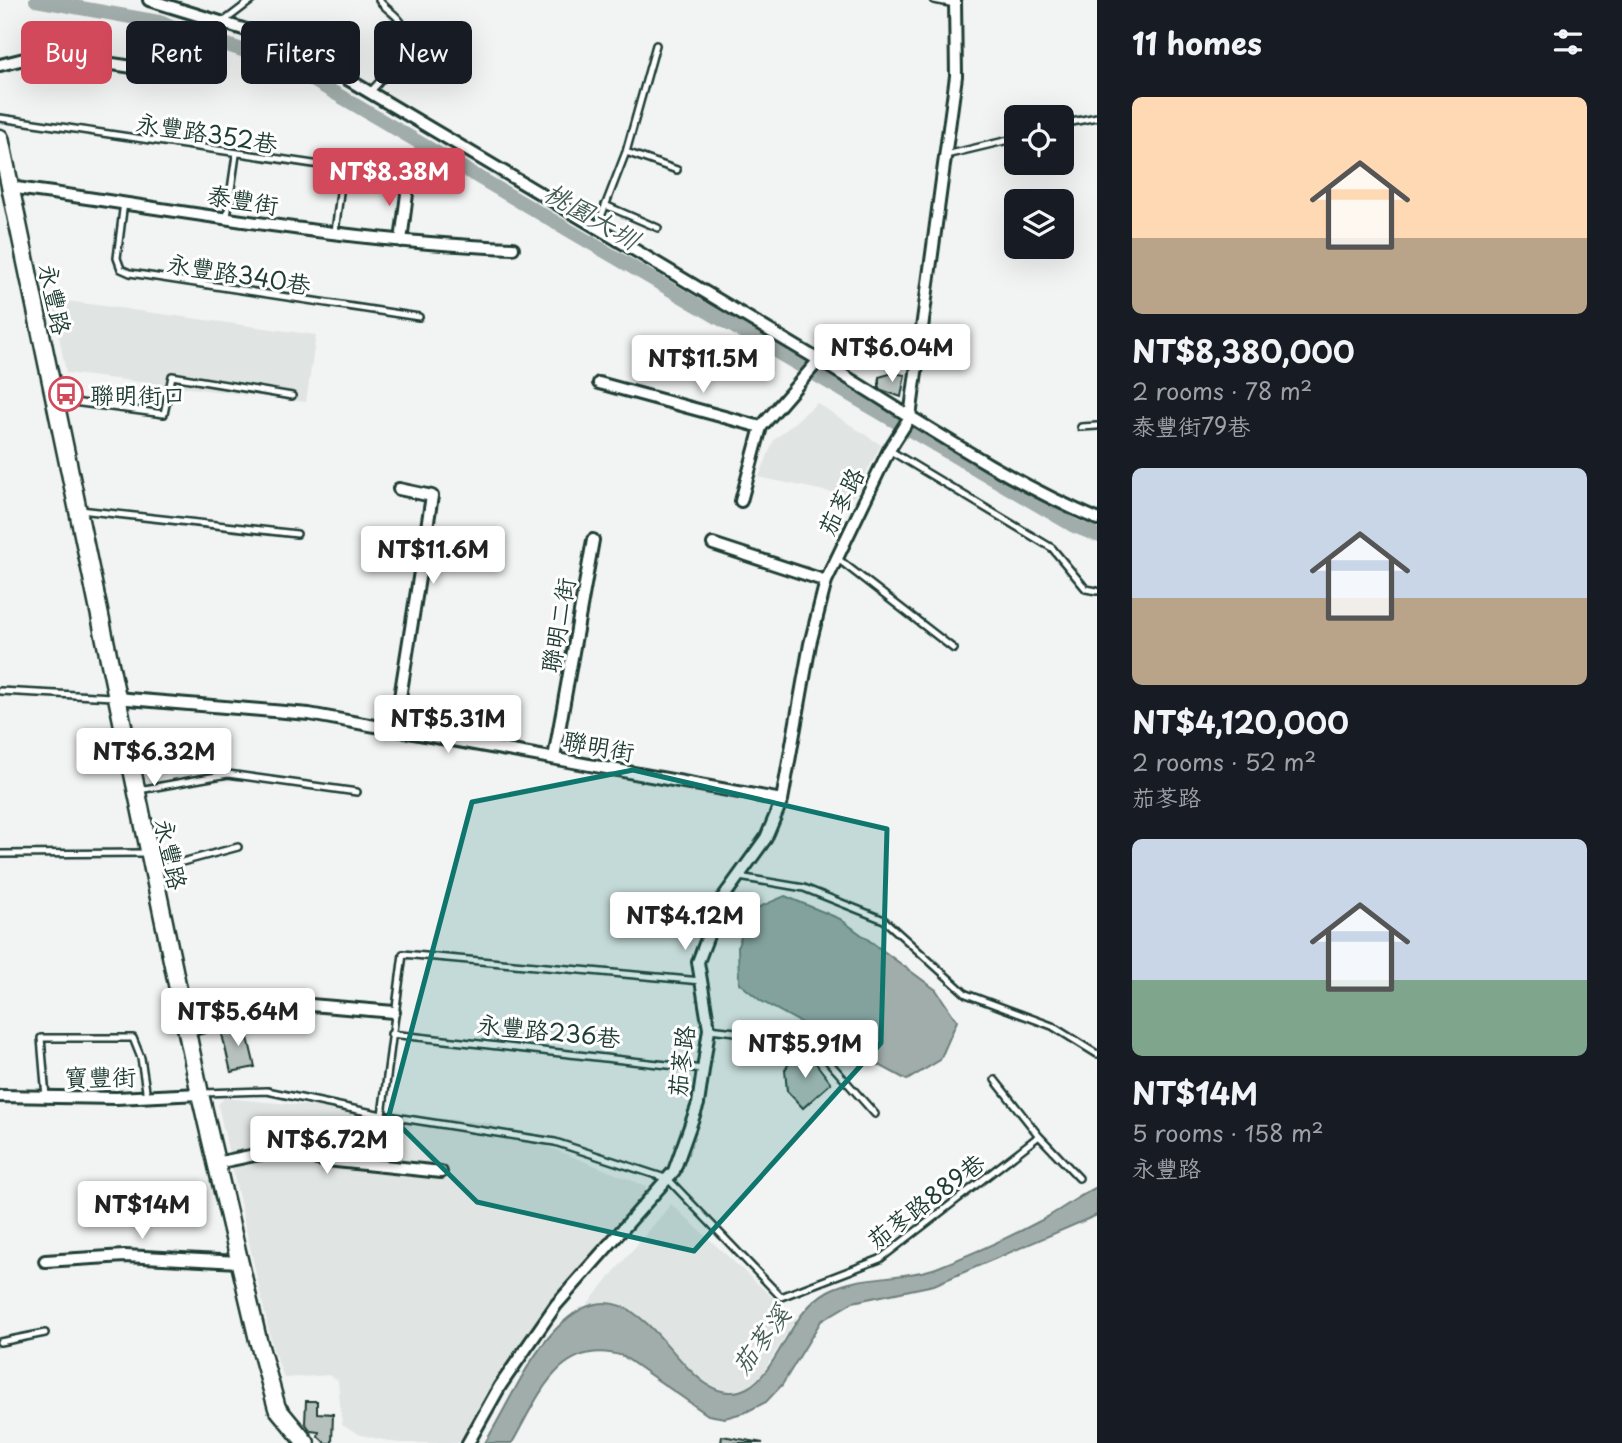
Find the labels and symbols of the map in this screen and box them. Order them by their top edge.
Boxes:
street label: 永豐路352巷 [134,103,280,161]
pin: NT$8.38M [317,148,461,208]
water label: 桃園大圳 [537,172,649,259]
street label: 泰豐街 [205,176,281,222]
street label: 永豐路340巷 [164,244,314,302]
street label: 永豐路 [31,260,81,338]
pin: NT$6.04M [820,324,964,384]
pin: NT$11.5M [631,336,775,395]
bus stop icon: 聯明街口 [47,375,85,413]
place label: 聯明街口 [90,376,186,412]
street label: 茄苳路 [808,461,872,541]
pin: NT$11.6M [361,526,505,586]
street label: 聯明二街 [531,575,583,675]
pin: NT$5.31M [376,696,520,755]
street label: 聯明街 [560,721,638,769]
pin: NT$6.32M [82,728,226,788]
street label: 永豐路 [147,815,197,893]
pin: NT$4.12M [613,892,757,952]
pin: NT$5.64M [166,988,310,1048]
street label: 永豐路236巷 [475,1005,623,1055]
pin: NT$5.91M [733,1020,877,1080]
street label: 茄苳路 [658,1023,702,1099]
street label: 寶豐街 [64,1057,136,1095]
pin: NT$6.72M [255,1116,399,1176]
street label: 茄苳路889巷 [858,1144,992,1256]
pin: NT$14M [85,1182,199,1241]
water label: 茄苳溪 [721,1295,800,1382]

